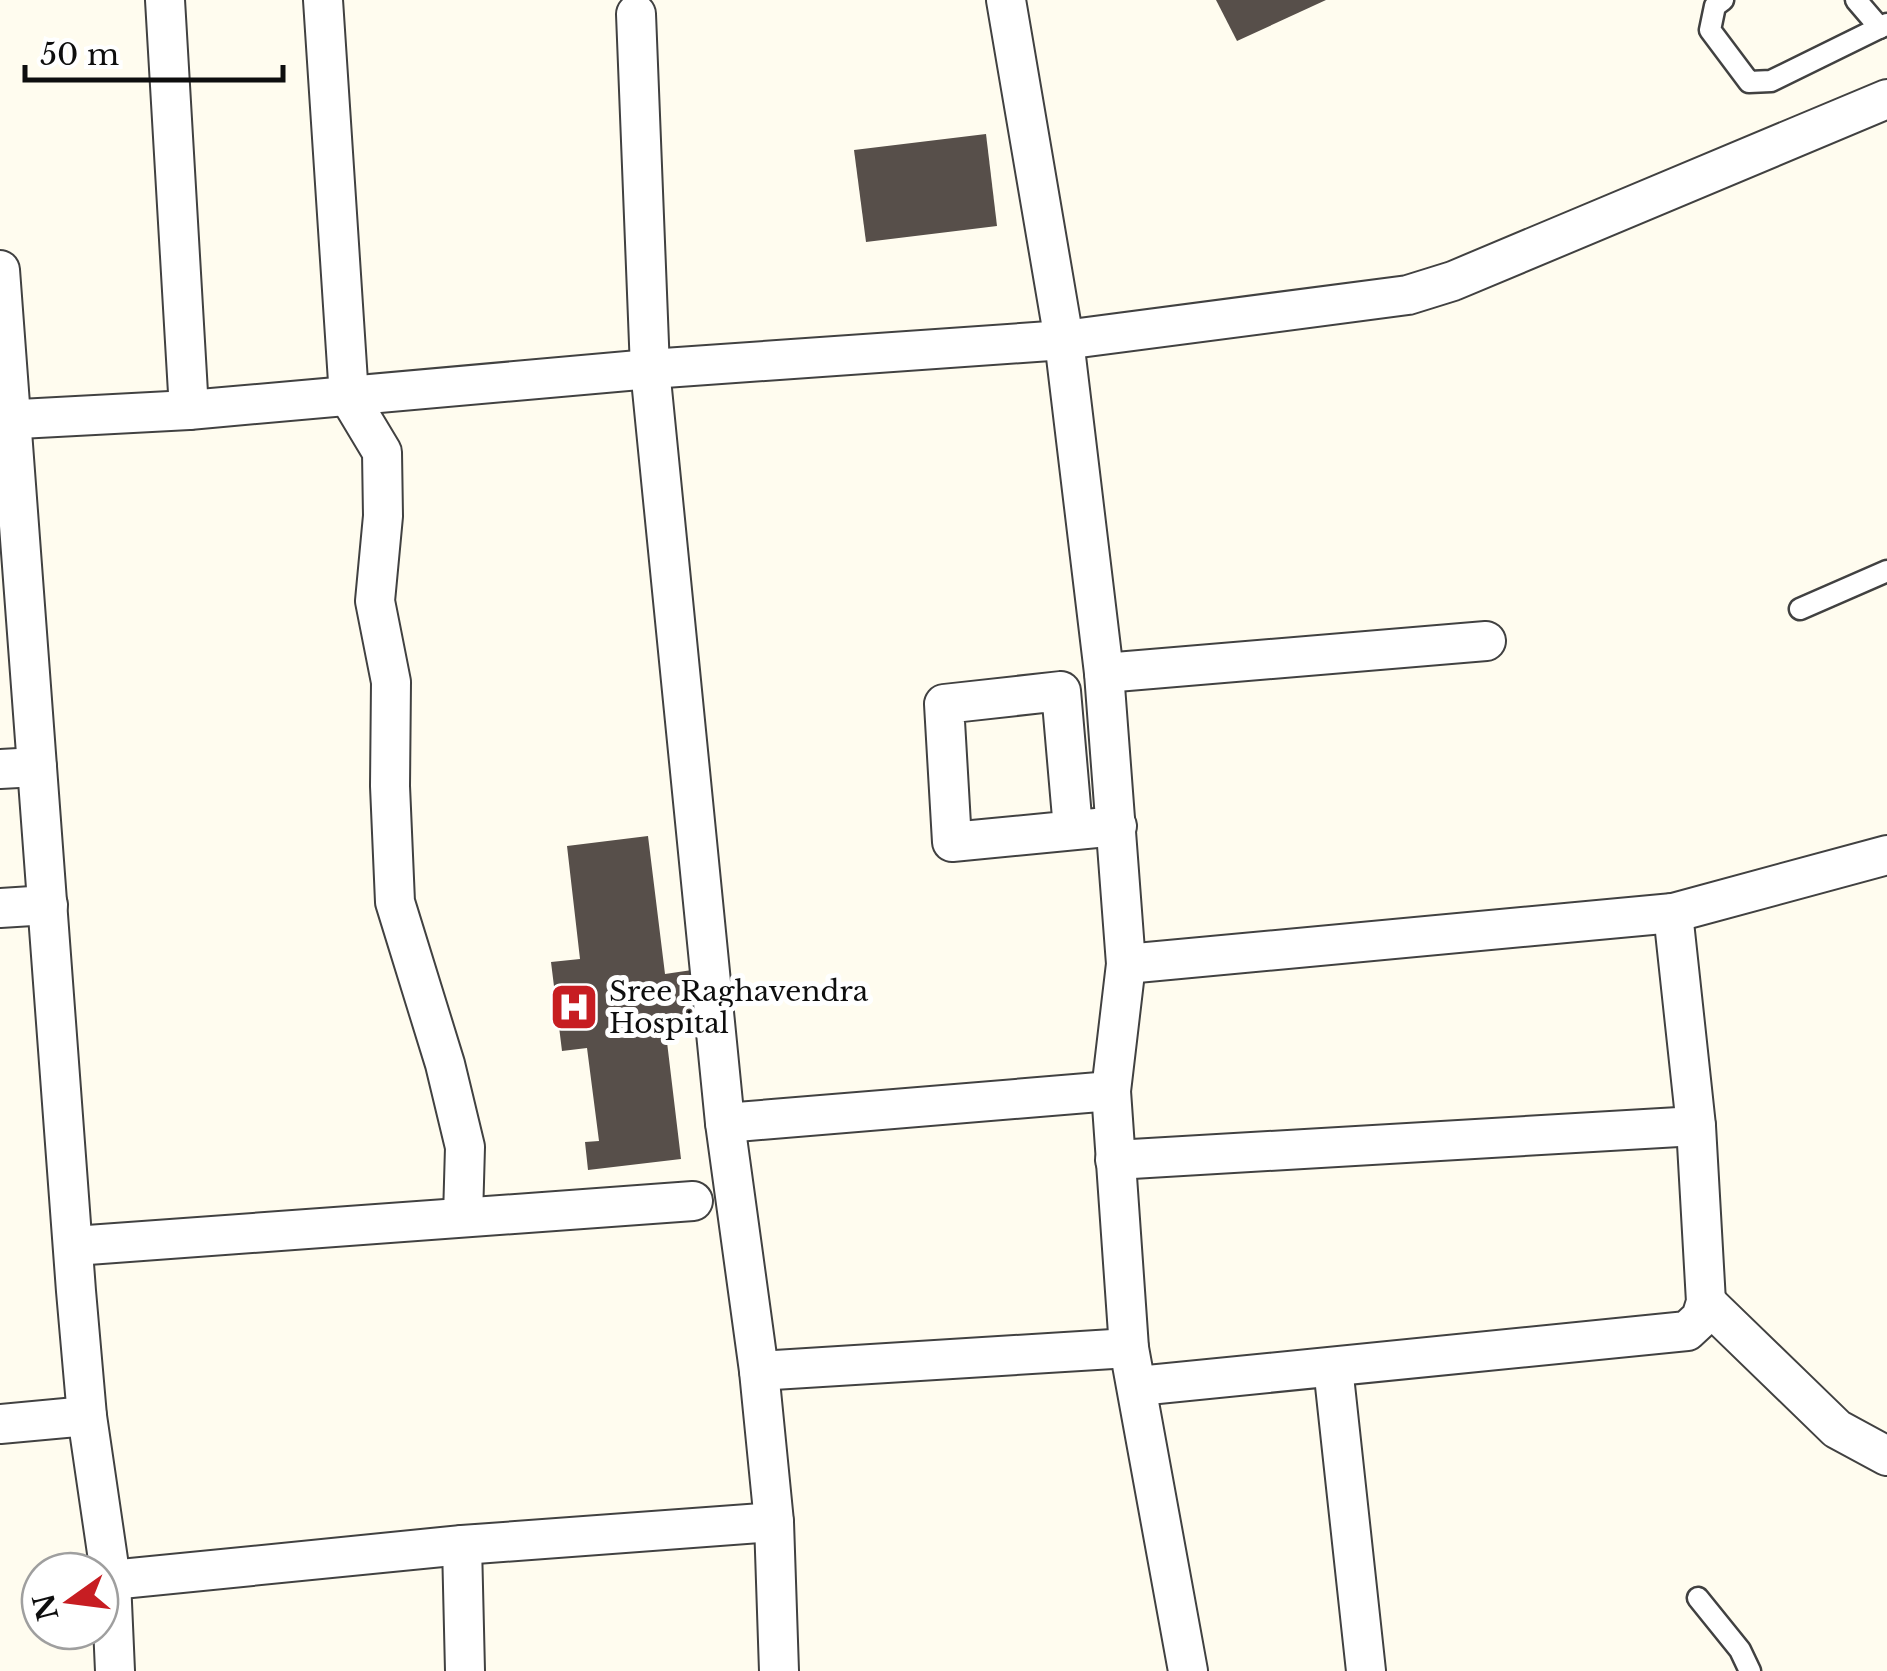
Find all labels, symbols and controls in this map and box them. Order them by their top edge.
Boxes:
scale bar [25,20,282,82]
text: 50 m [40,36,119,73]
place label: Sree Raghavendra Hospital [609,974,869,1041]
hospital icon: Sree Raghavendra Hospital [548,981,600,1033]
north arrow [20,1551,120,1651]
text: N [26,1590,66,1624]

